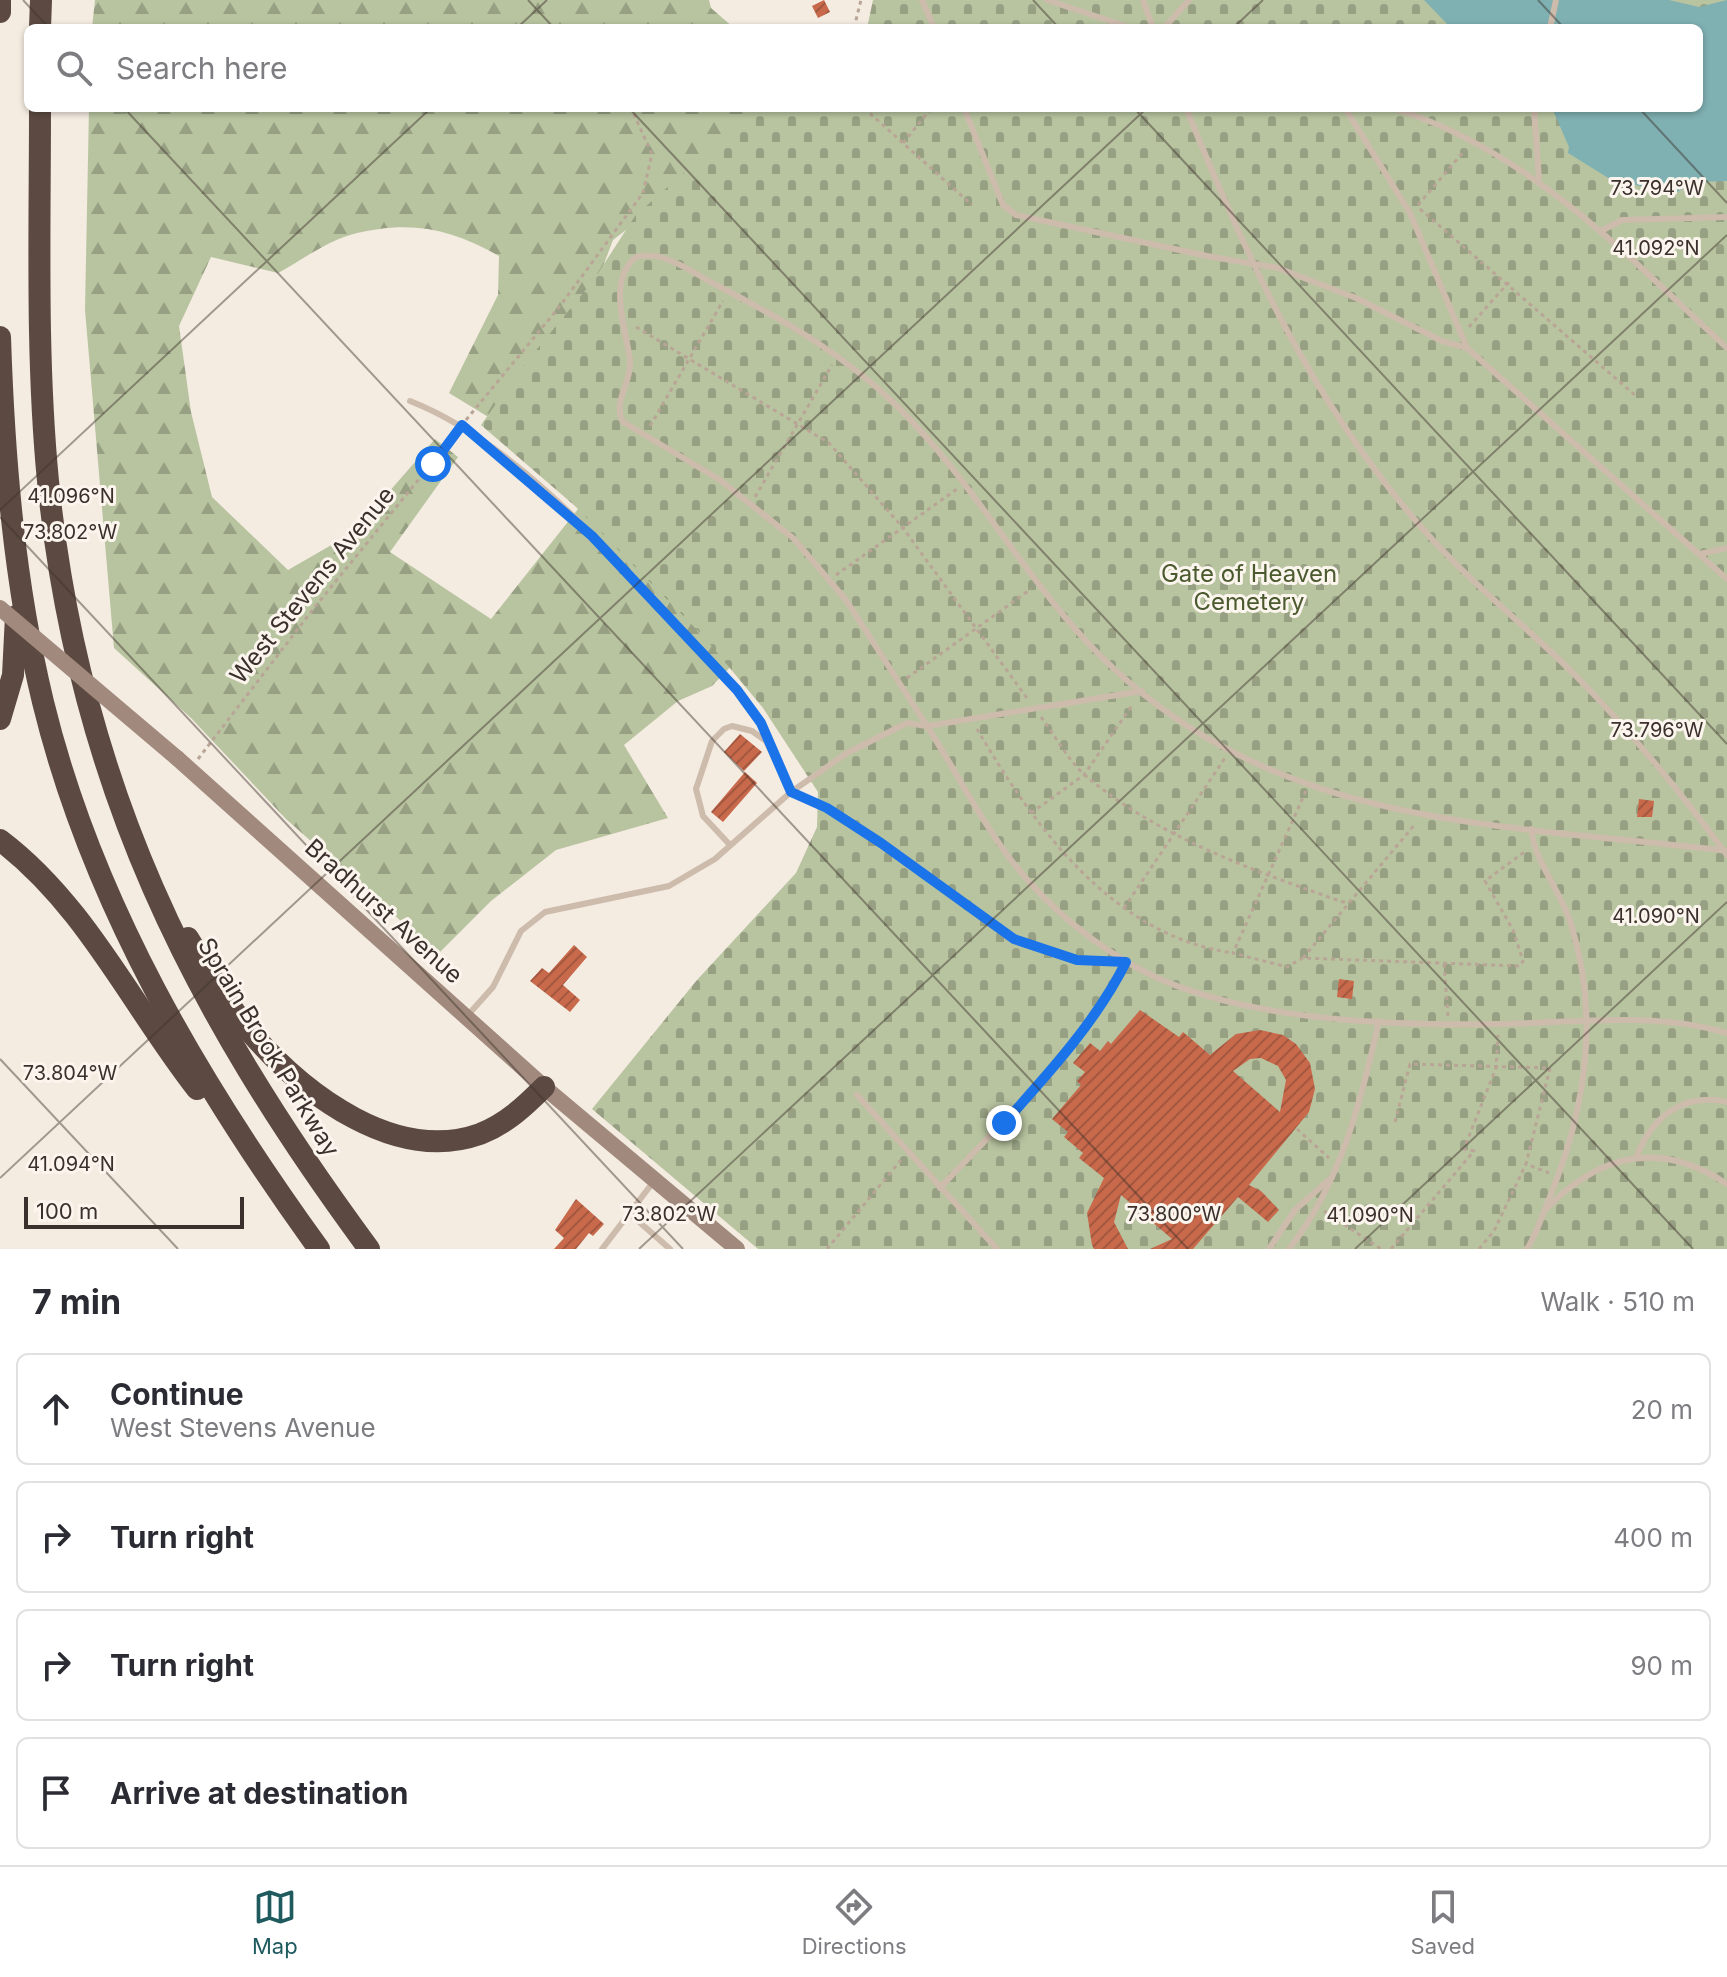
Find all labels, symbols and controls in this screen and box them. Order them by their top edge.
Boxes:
search box [24,24,1703,112]
icon: search [52,46,96,90]
text: Search here [116,50,288,86]
text: 73.794°W [1610,176,1704,200]
text: 41.092°N [1612,236,1700,260]
route start [415,446,451,482]
street label: West Stevens Avenue [224,481,400,689]
text: 41.096°N [27,484,115,508]
text: 73.802°W [23,520,117,544]
park label: Gate of Heaven Cemetery [1161,559,1337,616]
text: 73.796°W [1610,718,1704,742]
street label: Bradhurst Avenue [299,833,469,989]
text: 41.090°N [1612,904,1700,928]
street label: Sprain Brook Parkway [192,932,346,1162]
text: 73.804°W [23,1061,118,1085]
route end [986,1105,1022,1141]
text: 41.094°N [27,1152,115,1176]
scale bar [24,1193,244,1229]
text: 100 m [36,1198,98,1224]
text: 73.802°W [622,1202,716,1226]
text: 73.800°W [1127,1202,1222,1226]
text: 41.090°N [1326,1203,1414,1227]
text: 7 min [32,1281,121,1322]
text: Walk · 510 m [1541,1286,1695,1317]
text: Continue [110,1376,244,1412]
icon: ahead [34,1387,78,1431]
text: 20 m [1631,1394,1693,1425]
text: West Stevens Avenue [110,1412,376,1443]
icon: right [34,1515,78,1559]
text: Turn right [110,1519,254,1555]
text: 400 m [1613,1522,1693,1553]
icon: right [34,1643,78,1687]
text: Turn right [110,1647,254,1683]
text: 90 m [1630,1650,1693,1681]
icon: arrive [34,1771,78,1815]
text: Arrive at destination [110,1775,408,1811]
tab: Map [252,1885,298,1959]
tab: Directions [802,1885,907,1959]
tab: Saved [1411,1885,1475,1959]

